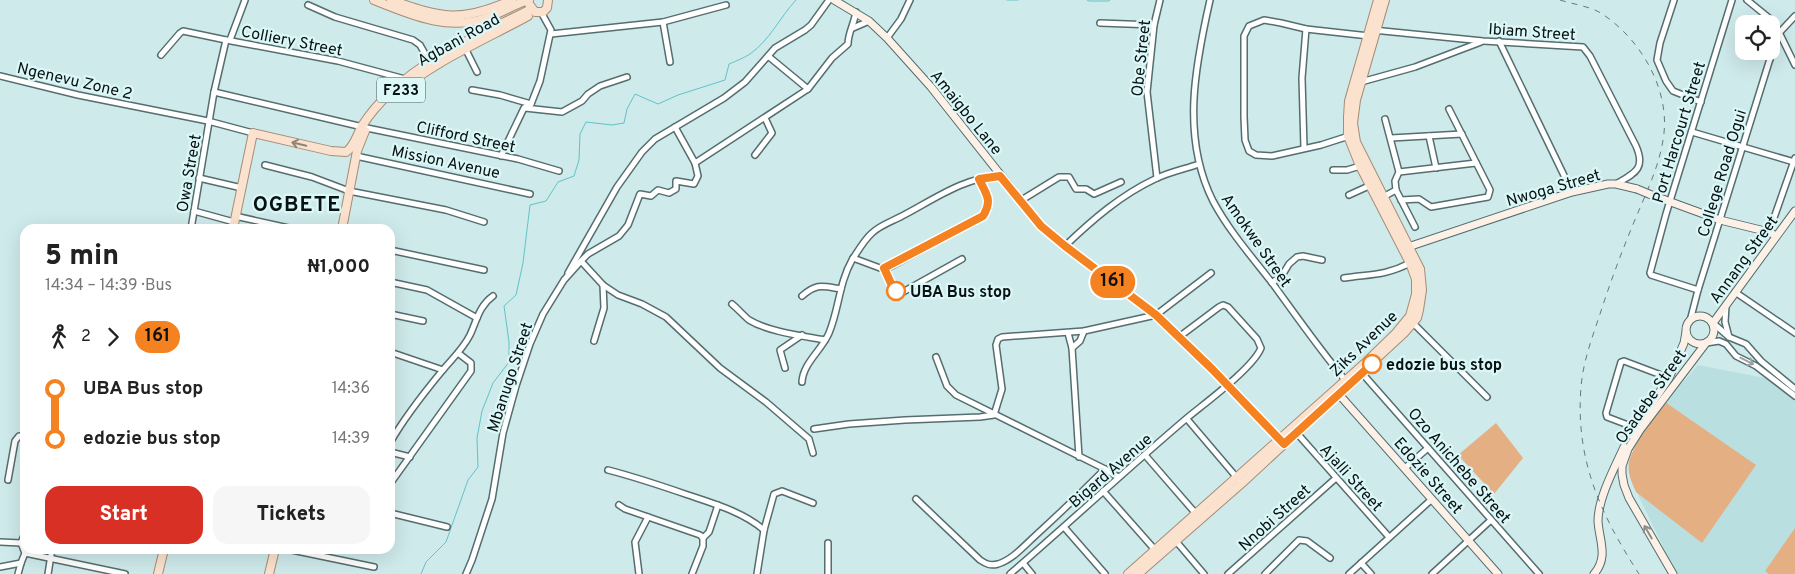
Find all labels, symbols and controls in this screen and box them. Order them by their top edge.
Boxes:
street label: Agbani Road [414,10,504,72]
map controls [1735,15,1780,60]
button: locate [1735,15,1780,60]
street label: Obe Street [1128,19,1156,98]
street label: Ibiam Street [1487,20,1576,46]
street label: Colliery Street [239,22,344,62]
street label: Ngenevu Zone 2 [15,59,134,105]
street label: Port Harcourt Street [1649,59,1711,206]
street label: Amaigbo Lane [925,67,1006,160]
road number: F233 [377,78,425,102]
street label: College Road Ogui [1694,107,1752,240]
street label: Clifford Street [414,118,517,158]
street label: Owa Street [173,133,207,214]
one-way arrow [292,139,308,148]
street label: Mission Avenue [389,142,502,184]
street label: Nwoga Street [1504,166,1603,212]
street label: Amokwe Street [1216,191,1295,292]
district label: OGBETE [253,192,341,219]
street label: Annang Street [1706,212,1783,308]
text: 5 min [45,239,119,275]
text: ₦1,000 [307,255,370,279]
line badge: 161 [1084,266,1142,298]
text: 161 [1100,270,1126,293]
text: 14:34 – 14:39 · Bus [45,276,172,296]
marker: UBA Bus stop [886,281,906,301]
place label: UBA Bus stop [910,283,1011,303]
street label: Ziks Avenue [1326,307,1403,382]
street label: Mbanugo Street [484,320,538,435]
icon: walk [45,323,73,351]
icon: forward [99,323,127,351]
text: 161 [145,325,170,348]
text: 2 [81,327,91,347]
street label: Osadebe Street [1612,346,1692,448]
marker: edozie bus stop [1362,354,1382,374]
place label: edozie bus stop [1386,356,1502,376]
one-way arrow [1739,357,1754,366]
text: UBA Bus stop [83,377,203,401]
text: 14:36 [332,379,370,399]
street label: Ozo Anichebe Street [1403,404,1514,528]
text: edozie bus stop [83,427,221,451]
text: 14:39 [332,429,370,449]
street label: Bigard Avenue [1066,430,1157,513]
street label: Edozie Street [1389,434,1466,519]
street label: Ajalli Street [1315,440,1386,516]
street label: Nnobi Street [1235,481,1316,556]
button: Start [45,486,203,544]
button: Tickets [213,486,370,544]
one-way arrow [1643,525,1653,539]

